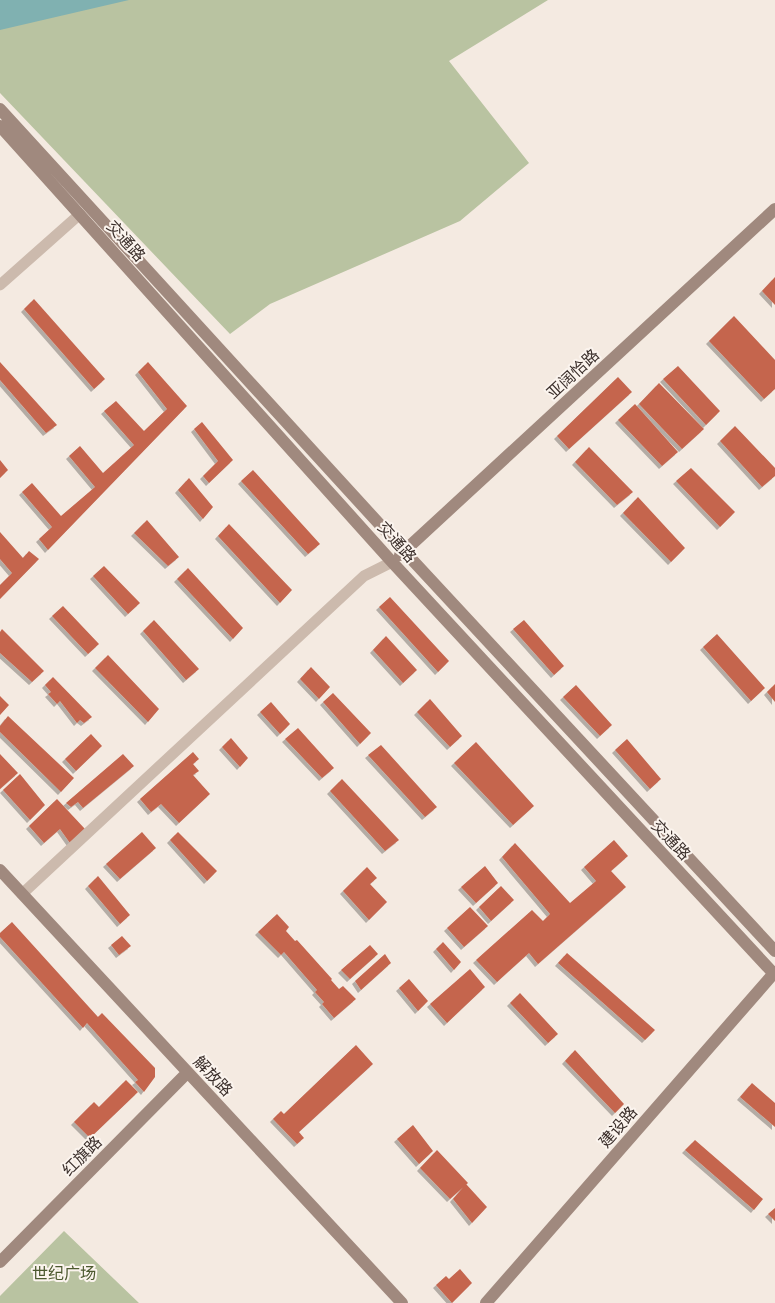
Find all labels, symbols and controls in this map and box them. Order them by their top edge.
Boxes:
street label: 交通路 [103,217,149,265]
street label: 亚阔恰路 [543,345,603,403]
street label: 交通路 [374,518,420,566]
street label: 交通路 [648,816,694,864]
street label: 解放路 [190,1052,236,1100]
street label: 建设路 [595,1103,641,1151]
street label: 红旗路 [58,1132,106,1180]
park label: 世纪广场 [32,1264,96,1283]

